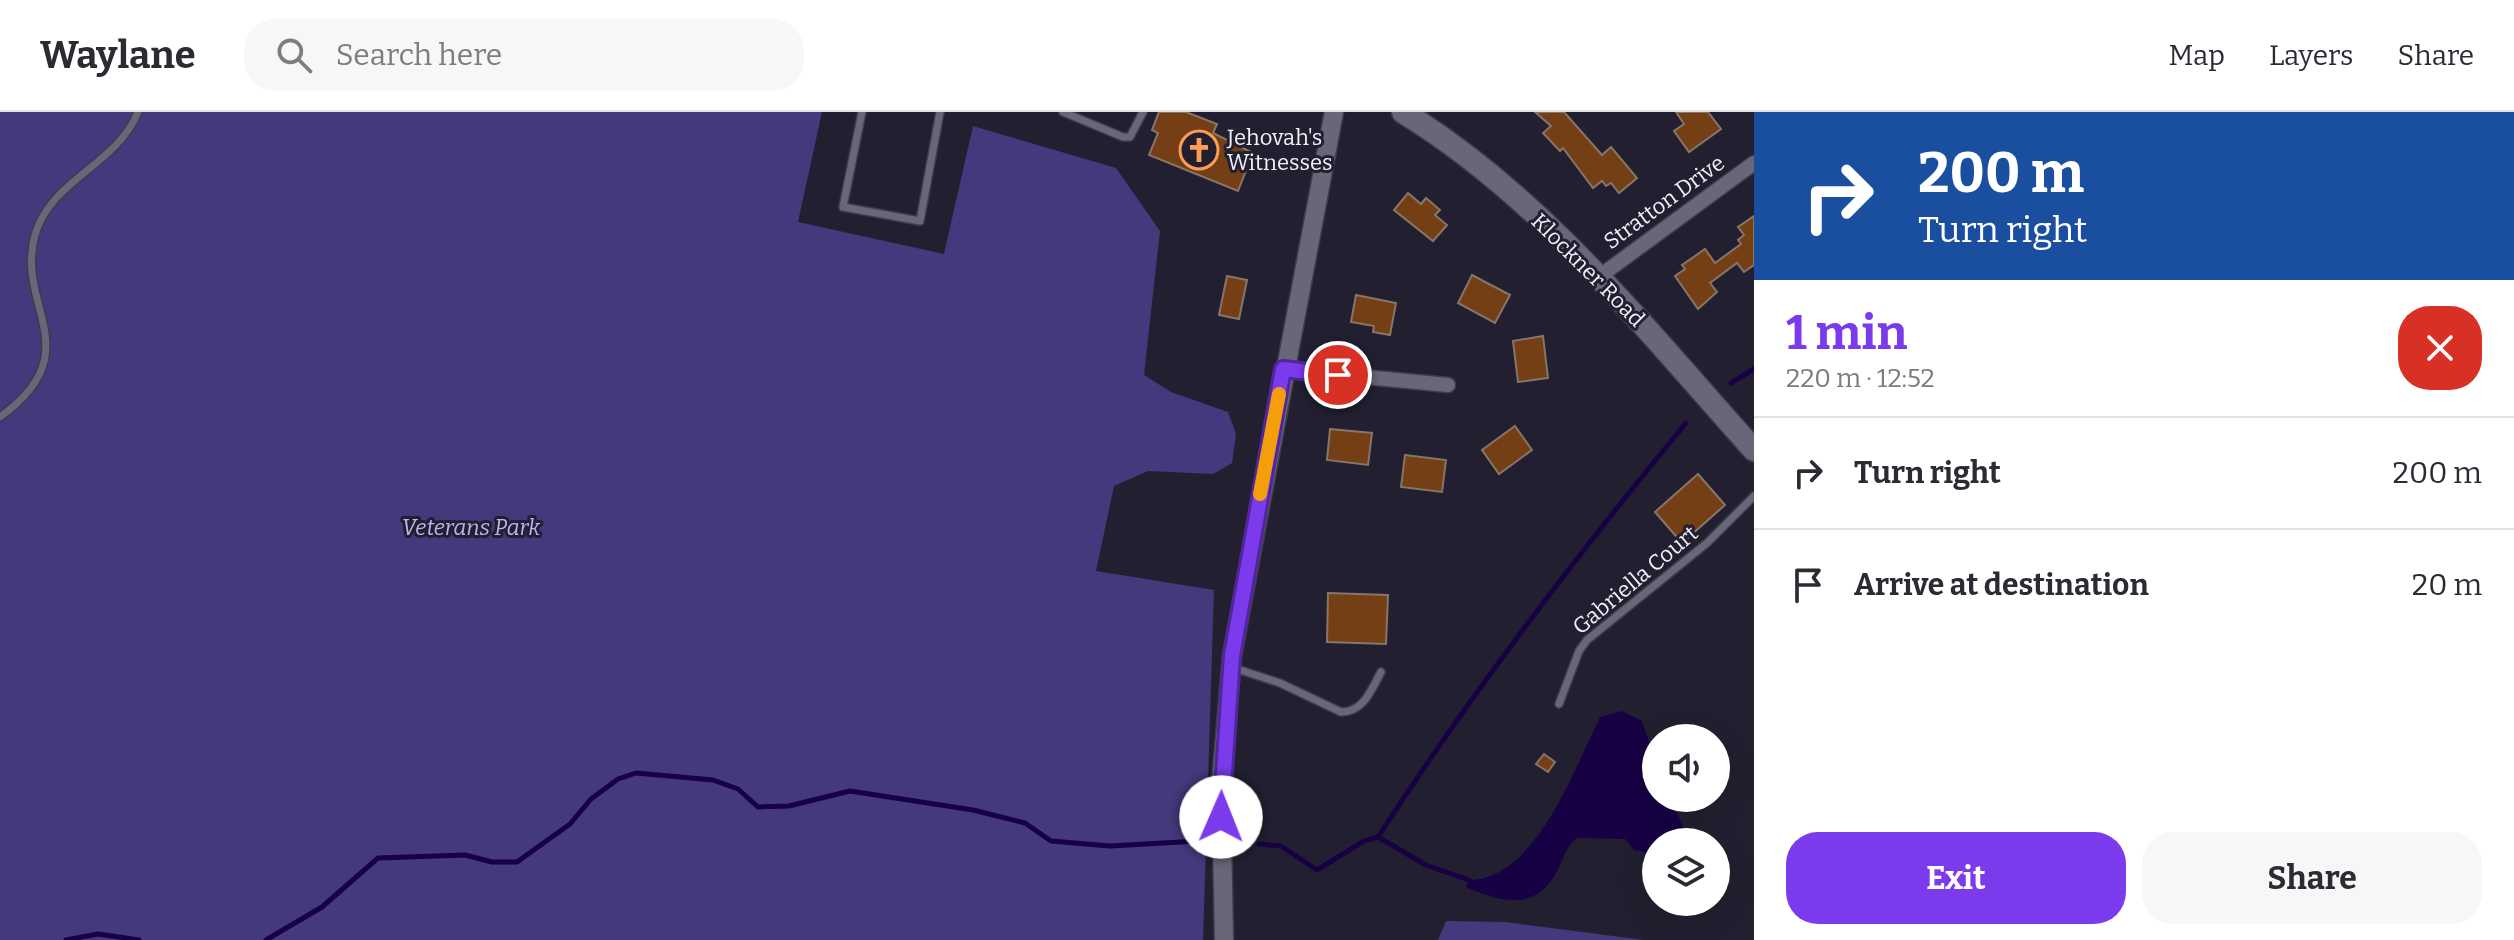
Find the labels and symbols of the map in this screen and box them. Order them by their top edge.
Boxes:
place label: Jehovah's Witnesses [1226,124,1333,176]
church icon: Jehovah's Witnesses [1178,129,1220,171]
street label: Stratton Drive [1598,149,1730,255]
street label: Klockner Road [1526,208,1650,332]
pin [1304,341,1372,409]
park label: Veterans Park [402,514,541,541]
street label: Gabriella Court [1567,520,1703,640]
position arrow [1179,775,1263,859]

